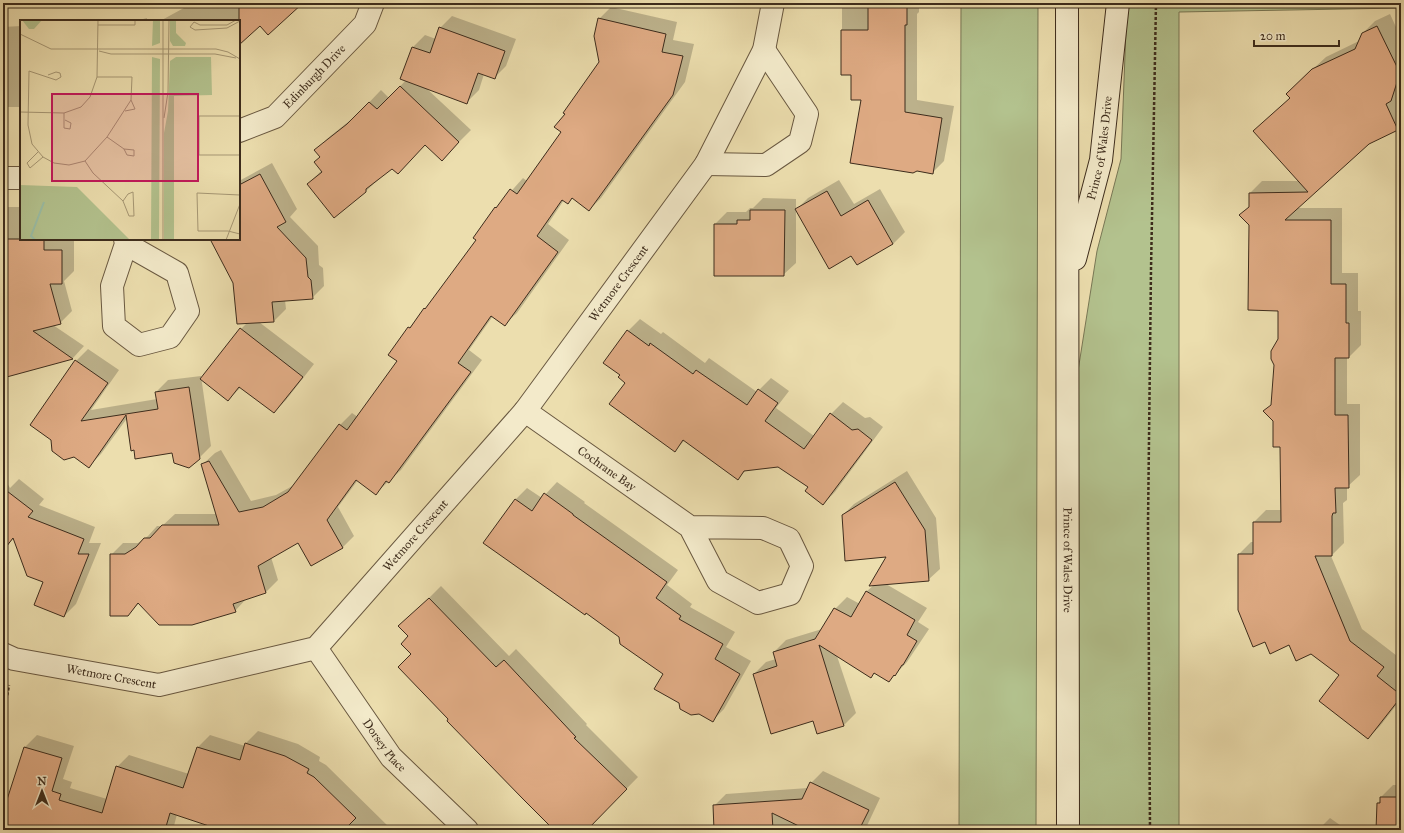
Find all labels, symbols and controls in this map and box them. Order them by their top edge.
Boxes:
inset map [20,20,240,240]
scale bar [1254,22,1339,48]
text: 20 m [1260,29,1286,43]
street label: Edinburgh Drive [280,42,348,111]
street label: Prince of Wales Drive [1084,95,1115,201]
street label: Wetmore Crescent [586,242,652,324]
street label: Cochrane Bay [575,443,639,494]
street label: Wetmore Crescent [380,496,451,574]
street label: Prince of Wales Drive [1061,507,1075,613]
street label: Wetmore Crescent [65,662,158,692]
street label: Dorsey Place [360,716,409,775]
north arrow [22,771,62,811]
text: N [37,775,47,788]

